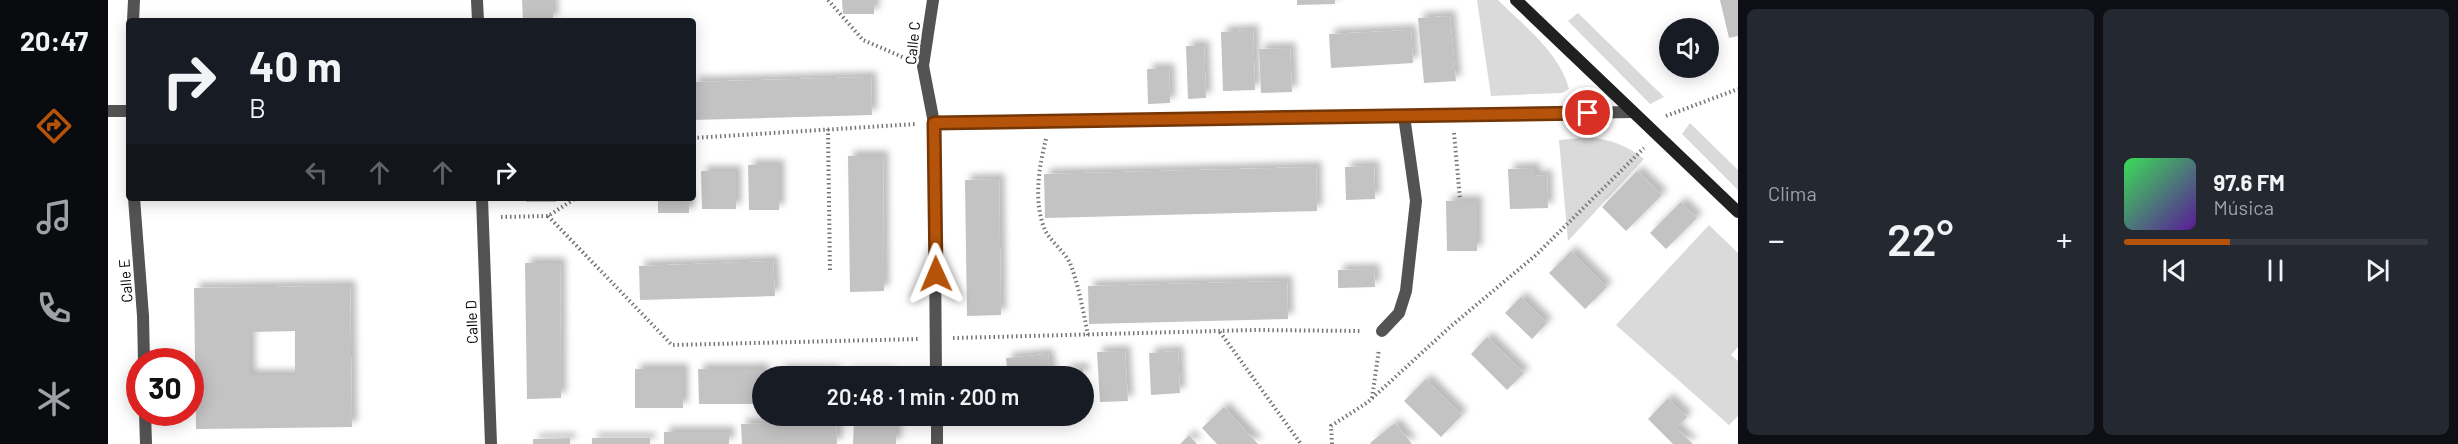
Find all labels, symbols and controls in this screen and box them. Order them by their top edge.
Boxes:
map controls [1659,18,1719,78]
button: sound [1659,18,1719,78]
street label: Calle C [901,20,923,66]
text: 20:47 [20,24,88,56]
text: 40 m [249,40,342,90]
icon: right [150,42,228,120]
pin [1562,87,1613,138]
text: B [249,91,266,123]
icon: arrive [1571,96,1604,129]
icon: directions [33,105,75,147]
icon: left [300,156,333,189]
icon: ahead [363,156,396,189]
icon: ahead [426,156,459,189]
icon: right [489,156,522,189]
text: 97.6 FM [2214,169,2285,195]
text: Clima [1768,181,1817,205]
text: Música [2214,195,2274,219]
icon: music [33,196,75,238]
text: 22° [1887,211,1954,265]
text: − [1768,219,1785,259]
text: + [2056,219,2072,259]
position arrow [904,242,968,306]
icon: previous [2158,254,2191,287]
icon: pause [2259,254,2292,287]
icon: next [2361,254,2394,287]
street label: Calle E [114,259,136,303]
icon: phone [33,287,75,329]
street label: Calle D [461,300,481,344]
speed limit sign: 30 [126,348,204,426]
icon: climate [33,378,75,420]
text: 20:48 · 1 min · 200 m [827,383,1019,409]

